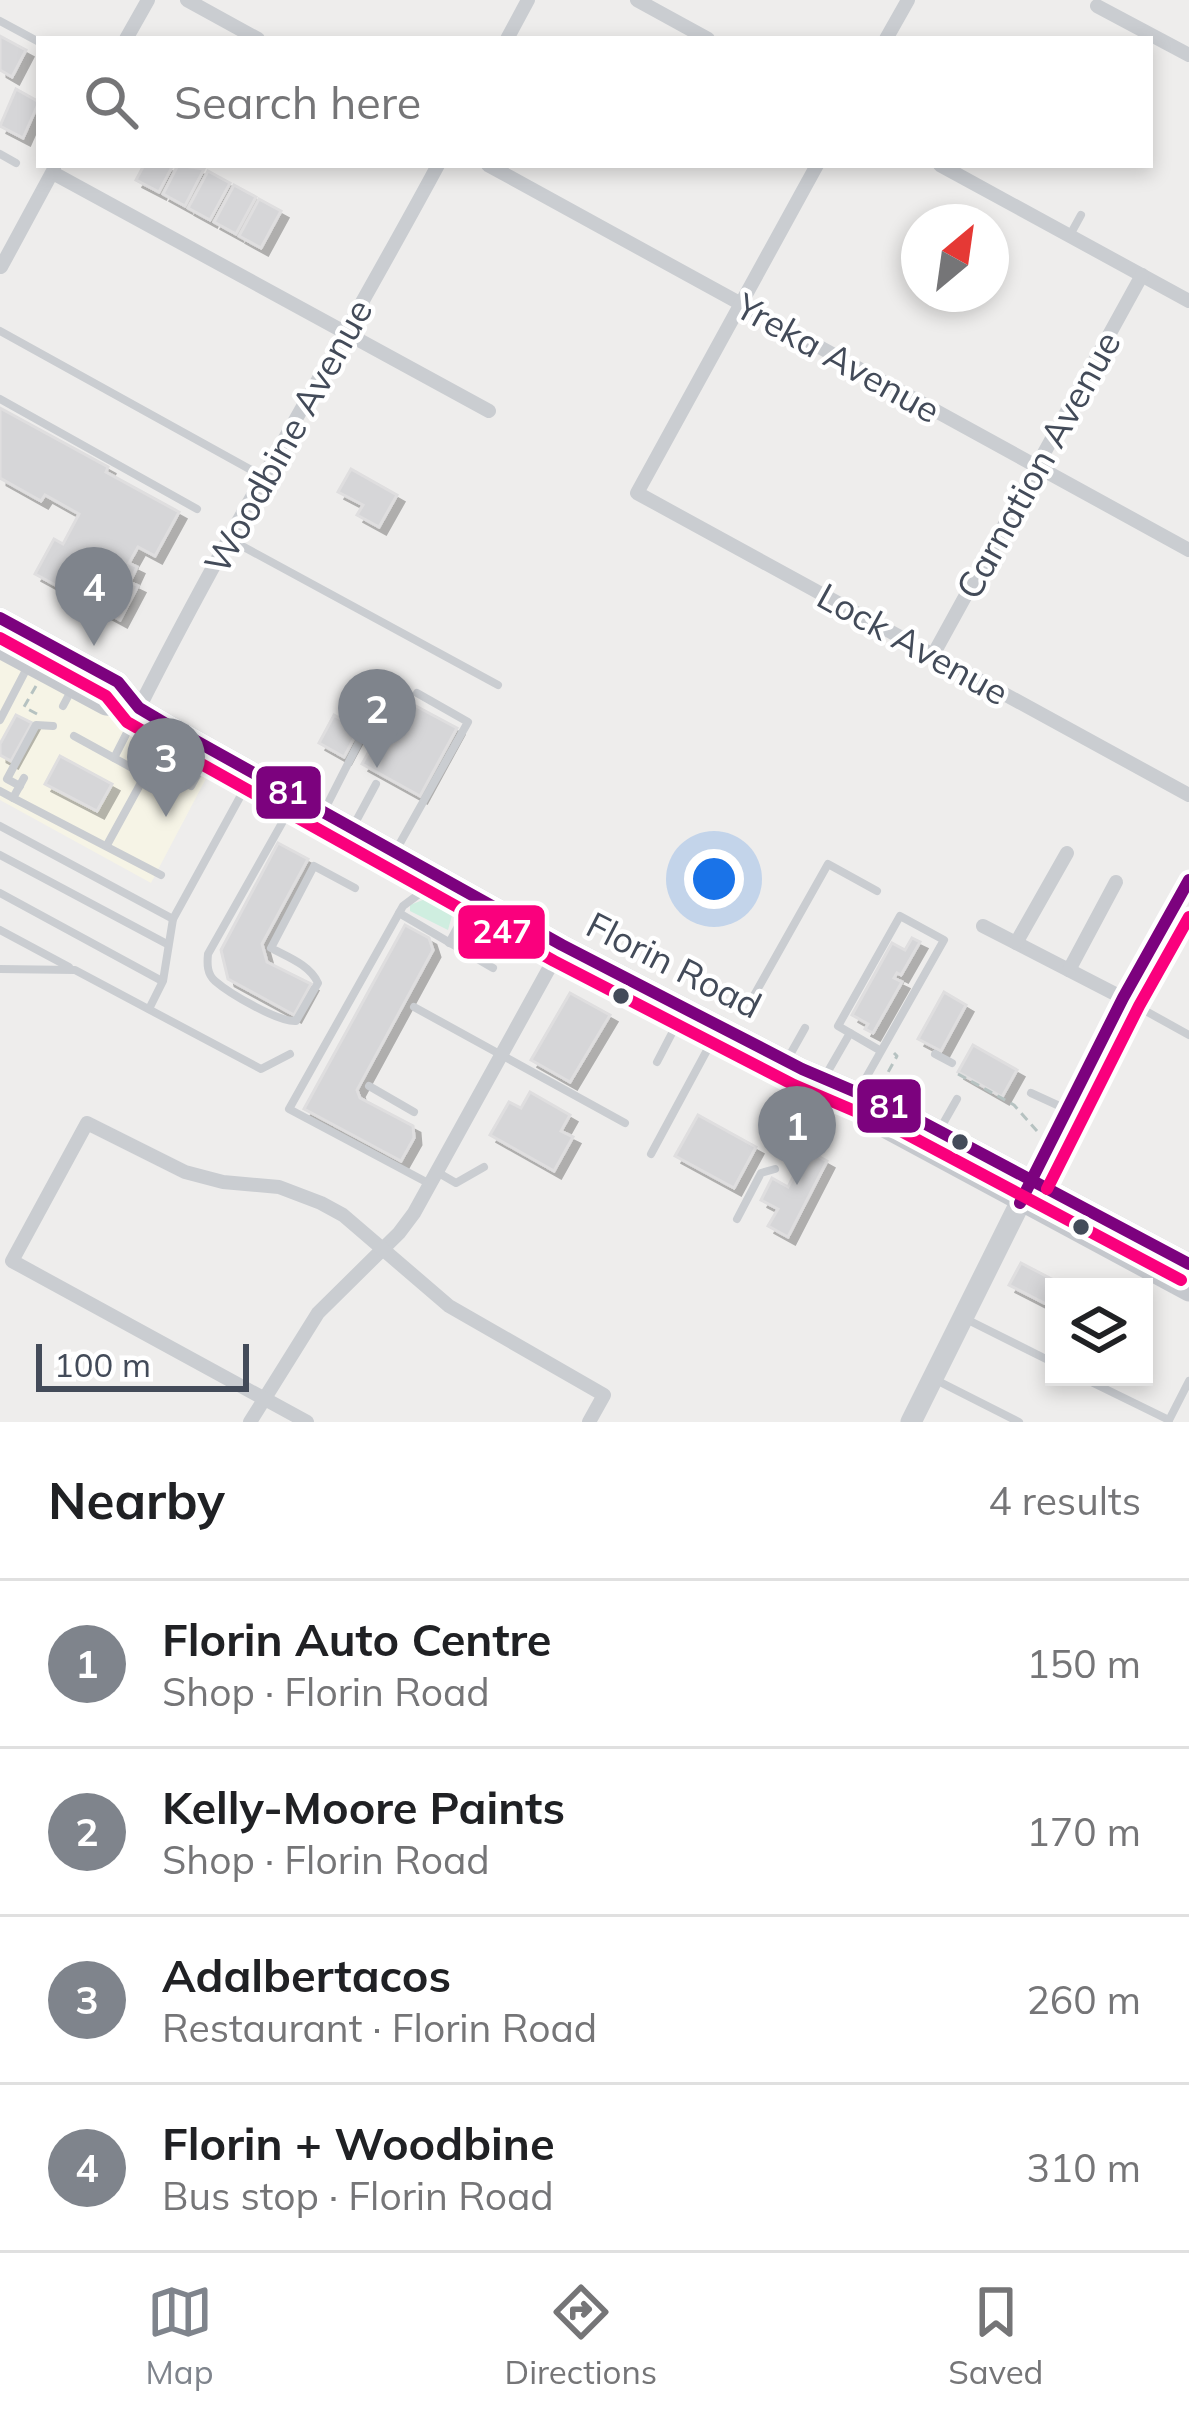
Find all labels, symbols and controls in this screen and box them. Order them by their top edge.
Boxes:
search box [36,36,1153,168]
icon: search [78,69,144,135]
text: Search here [174,74,421,130]
north arrow [901,204,1009,312]
street label: Yreka Avenue [728,283,948,432]
street label: Woodbine Avenue [194,291,381,581]
street label: Carnation Avenue [945,323,1130,606]
pin: 4 [55,547,133,646]
street label: Lock Avenue [810,573,1016,714]
pin: 2 [338,669,416,768]
pin: 3 [127,718,205,817]
line badge: 81 [254,764,323,821]
text: 81 [268,771,308,812]
your location [684,849,744,909]
street label: Florin Road [579,901,769,1028]
line badge: 247 [456,903,547,961]
text: 247 [472,910,532,951]
unlabelled marker [610,985,632,1007]
line badge: 81 [855,1077,923,1135]
text: 81 [869,1085,909,1126]
pin: 1 [758,1086,836,1185]
unlabelled marker [949,1131,971,1153]
unlabelled marker [1070,1216,1092,1238]
map controls [1045,1278,1153,1386]
button: layers [1045,1278,1153,1386]
scale bar [36,1338,249,1391]
text: 100 m [54,1344,151,1385]
text: Nearby [48,1468,225,1532]
text: 4 results [988,1476,1141,1525]
text: Florin Auto Centre [162,1611,551,1667]
text: 1 [75,1639,99,1688]
text: 150 m [1026,1639,1141,1688]
text: Shop · Florin Road [162,1667,490,1716]
text: Kelly-Moore Paints [162,1779,565,1835]
text: 2 [75,1807,99,1856]
text: 170 m [1026,1807,1141,1856]
text: Shop · Florin Road [162,1835,490,1884]
text: Adalbertacos [162,1947,451,2003]
text: 3 [75,1975,99,2024]
text: 260 m [1026,1975,1141,2024]
text: Restaurant · Florin Road [162,2003,597,2052]
text: Florin + Woodbine [162,2115,555,2171]
text: 4 [75,2143,99,2192]
text: 310 m [1026,2143,1141,2192]
text: Bus stop · Florin Road [162,2171,554,2220]
tab: Map [146,2279,213,2392]
tab: Directions [505,2279,657,2392]
tab: Saved [948,2279,1043,2392]

